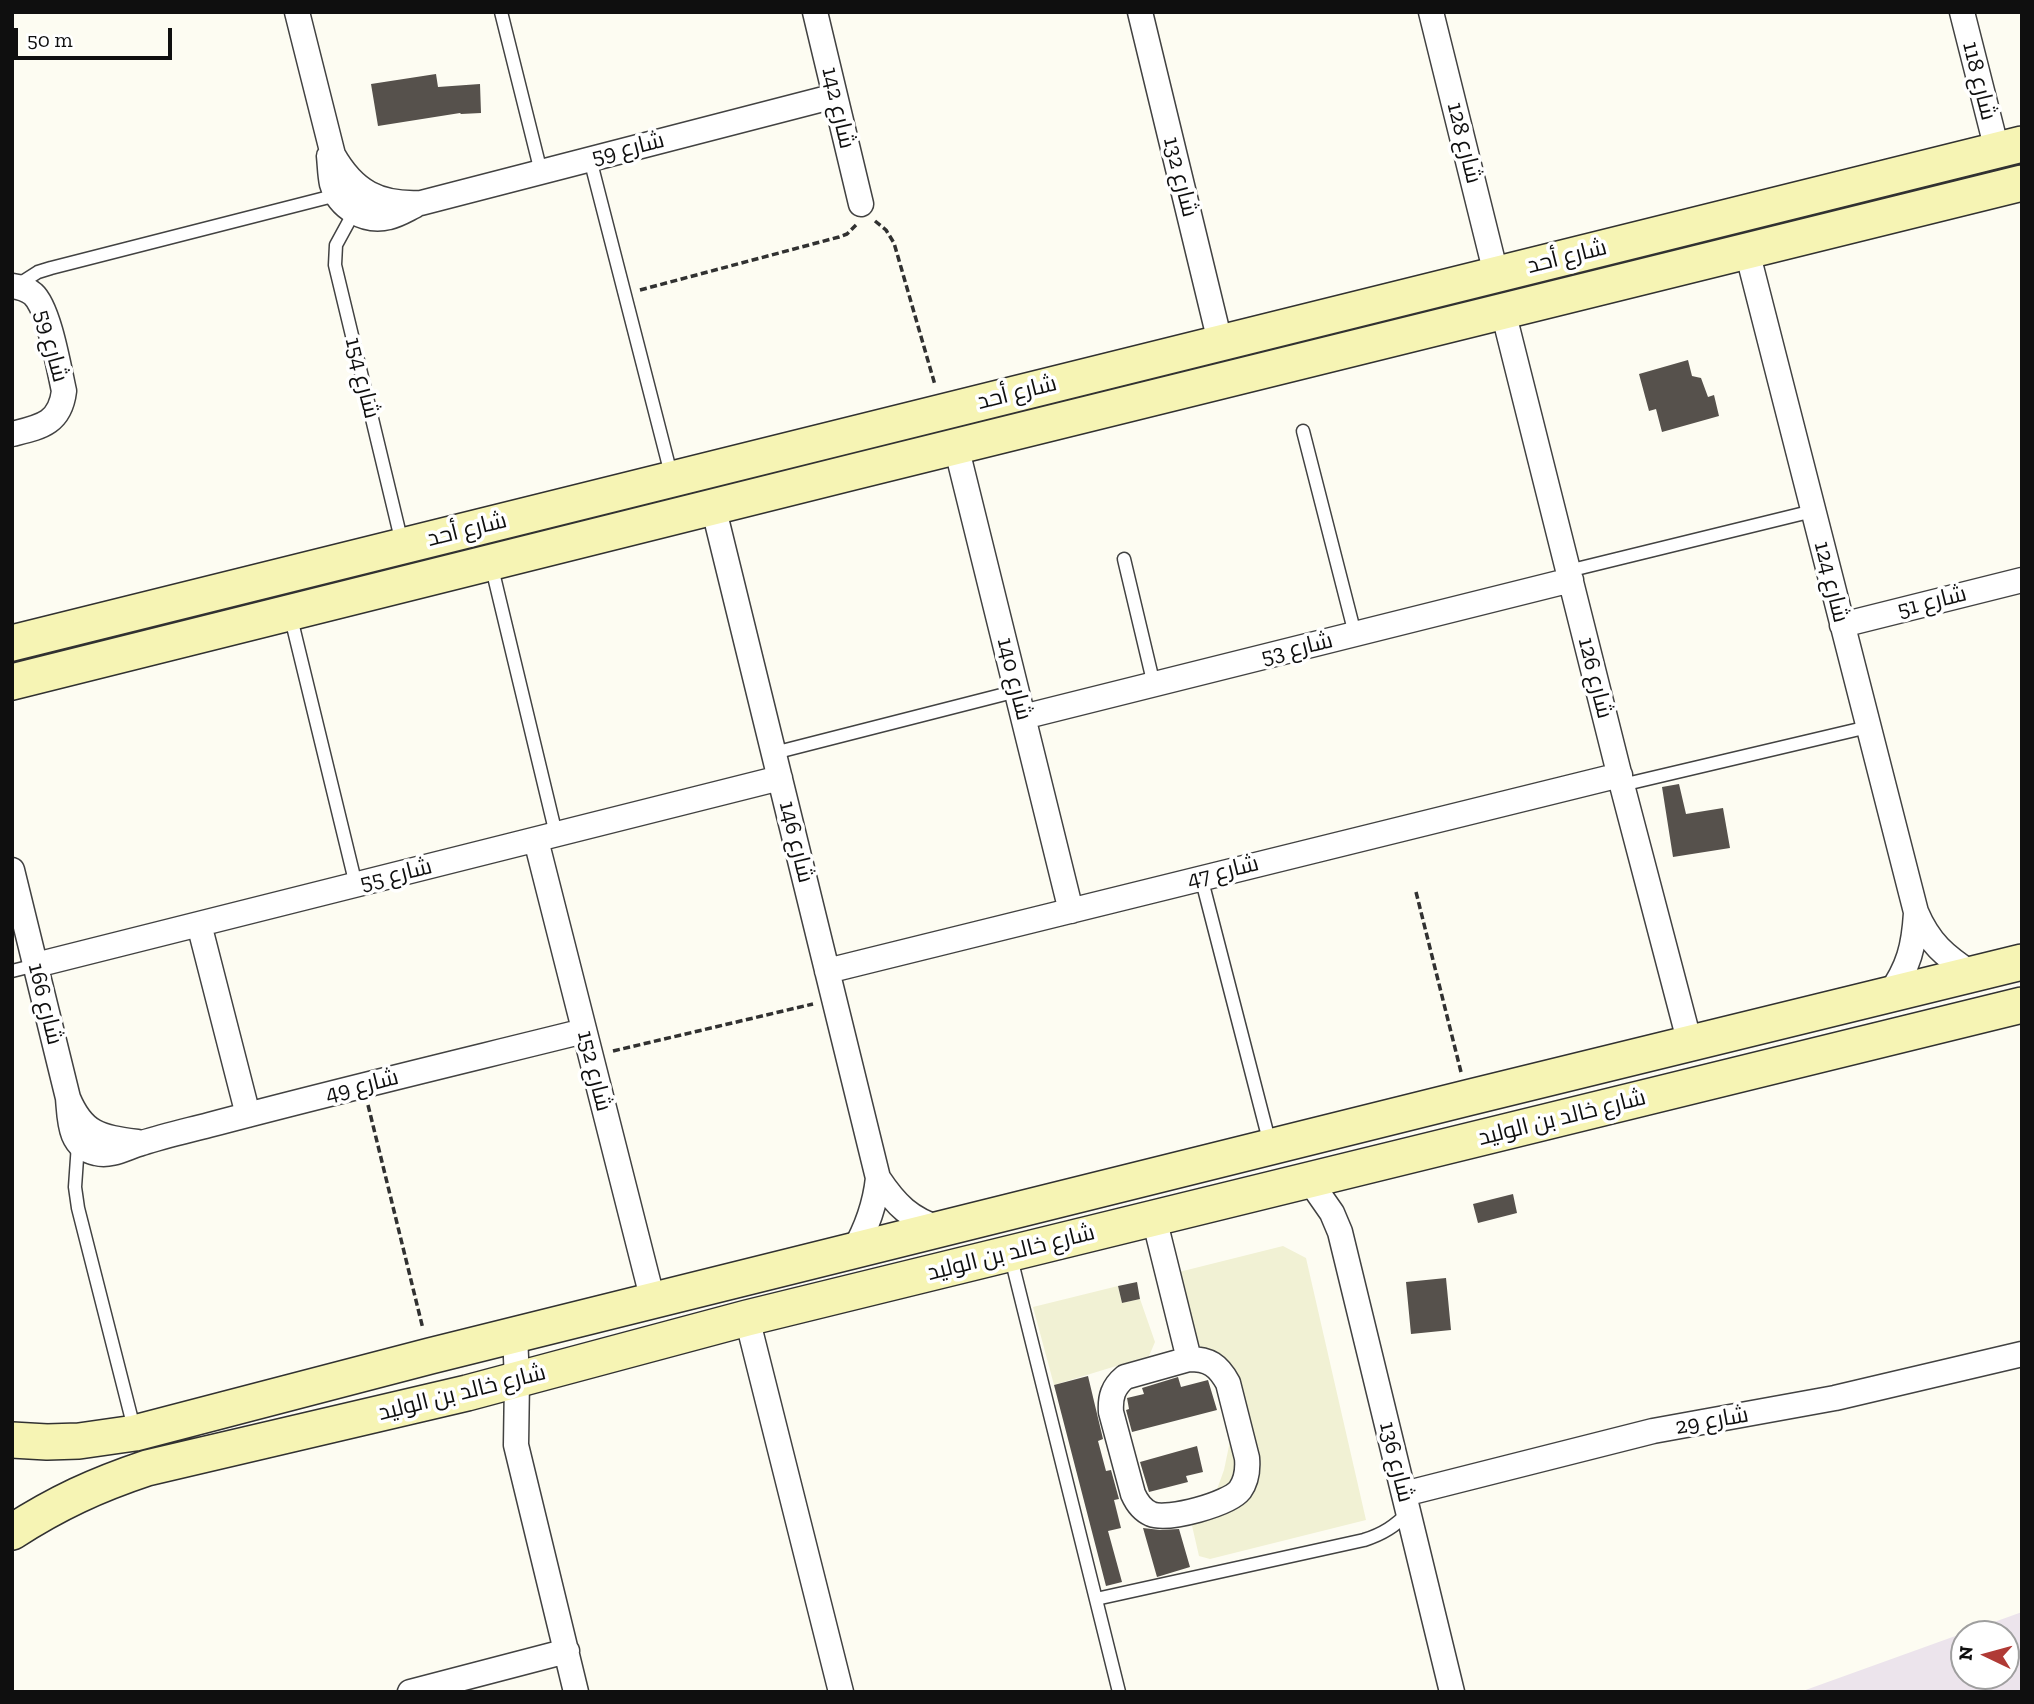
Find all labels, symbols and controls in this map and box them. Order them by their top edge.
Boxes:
scale bar [18,14,175,58]
text: 50 m [27,27,73,52]
street label: شارع 118 [1956,39,2002,123]
street label: شارع 142 [815,65,861,151]
street label: شارع 128 [1441,99,1487,187]
street label: شارع 59 [589,127,667,171]
street label: شارع 132 [1157,134,1203,220]
street label: شارع أحد [1524,234,1610,280]
street label: شارع 59 [28,307,74,385]
street label: شارع 154 [339,334,385,422]
street label: شارع أحد [974,370,1060,416]
street label: شارع أحد [424,507,510,553]
street label: شارع 124 [1808,538,1854,626]
street label: شارع 51 [1895,580,1969,624]
street label: شارع 53 [1258,627,1336,671]
street label: شارع 140 [990,635,1038,723]
street label: شارع 126 [1572,635,1618,721]
street label: شارع 146 [773,798,819,886]
street label: شارع 47 [1184,850,1262,894]
street label: شارع 55 [357,853,435,897]
street label: شارع 166 [22,960,68,1048]
street label: شارع 152 [571,1028,617,1114]
street label: شارع 49 [323,1064,401,1108]
street label: شارع خالد بن الوليد [1475,1084,1649,1152]
street label: شارع خالد بن الوليد [924,1219,1098,1287]
street label: شارع خالد بن الوليد [375,1359,549,1427]
street label: شارع 29 [1673,1401,1751,1441]
street label: شارع 136 [1373,1419,1419,1505]
north arrow [1950,1620,2020,1690]
text: N [1953,1645,1978,1662]

